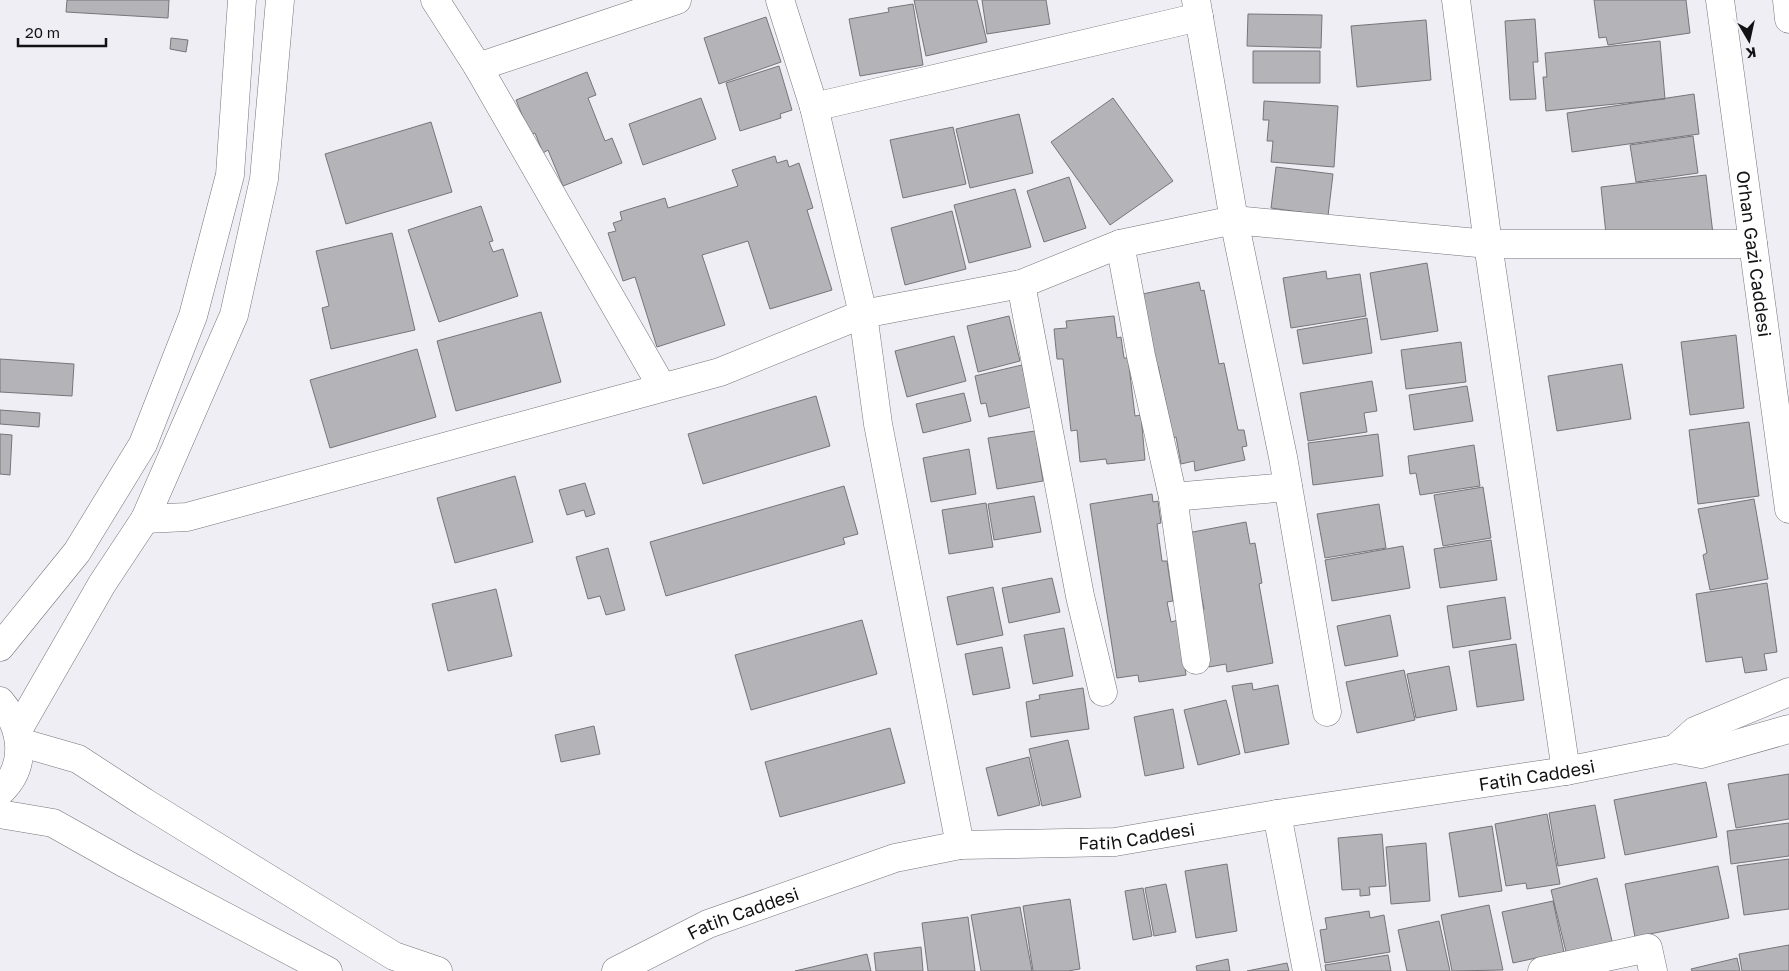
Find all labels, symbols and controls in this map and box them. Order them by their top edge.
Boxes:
scale bar [18,15,105,47]
north arrow [1724,15,1774,65]
text: 20 m [25,23,60,41]
text: K [1745,44,1757,63]
street label: Orhan Gazi Caddesi [1732,169,1777,338]
street label: Fatih Caddesi [1477,754,1597,795]
street label: Fatih Caddesi [1078,817,1196,854]
street label: Fatih Caddesi [683,882,802,944]

